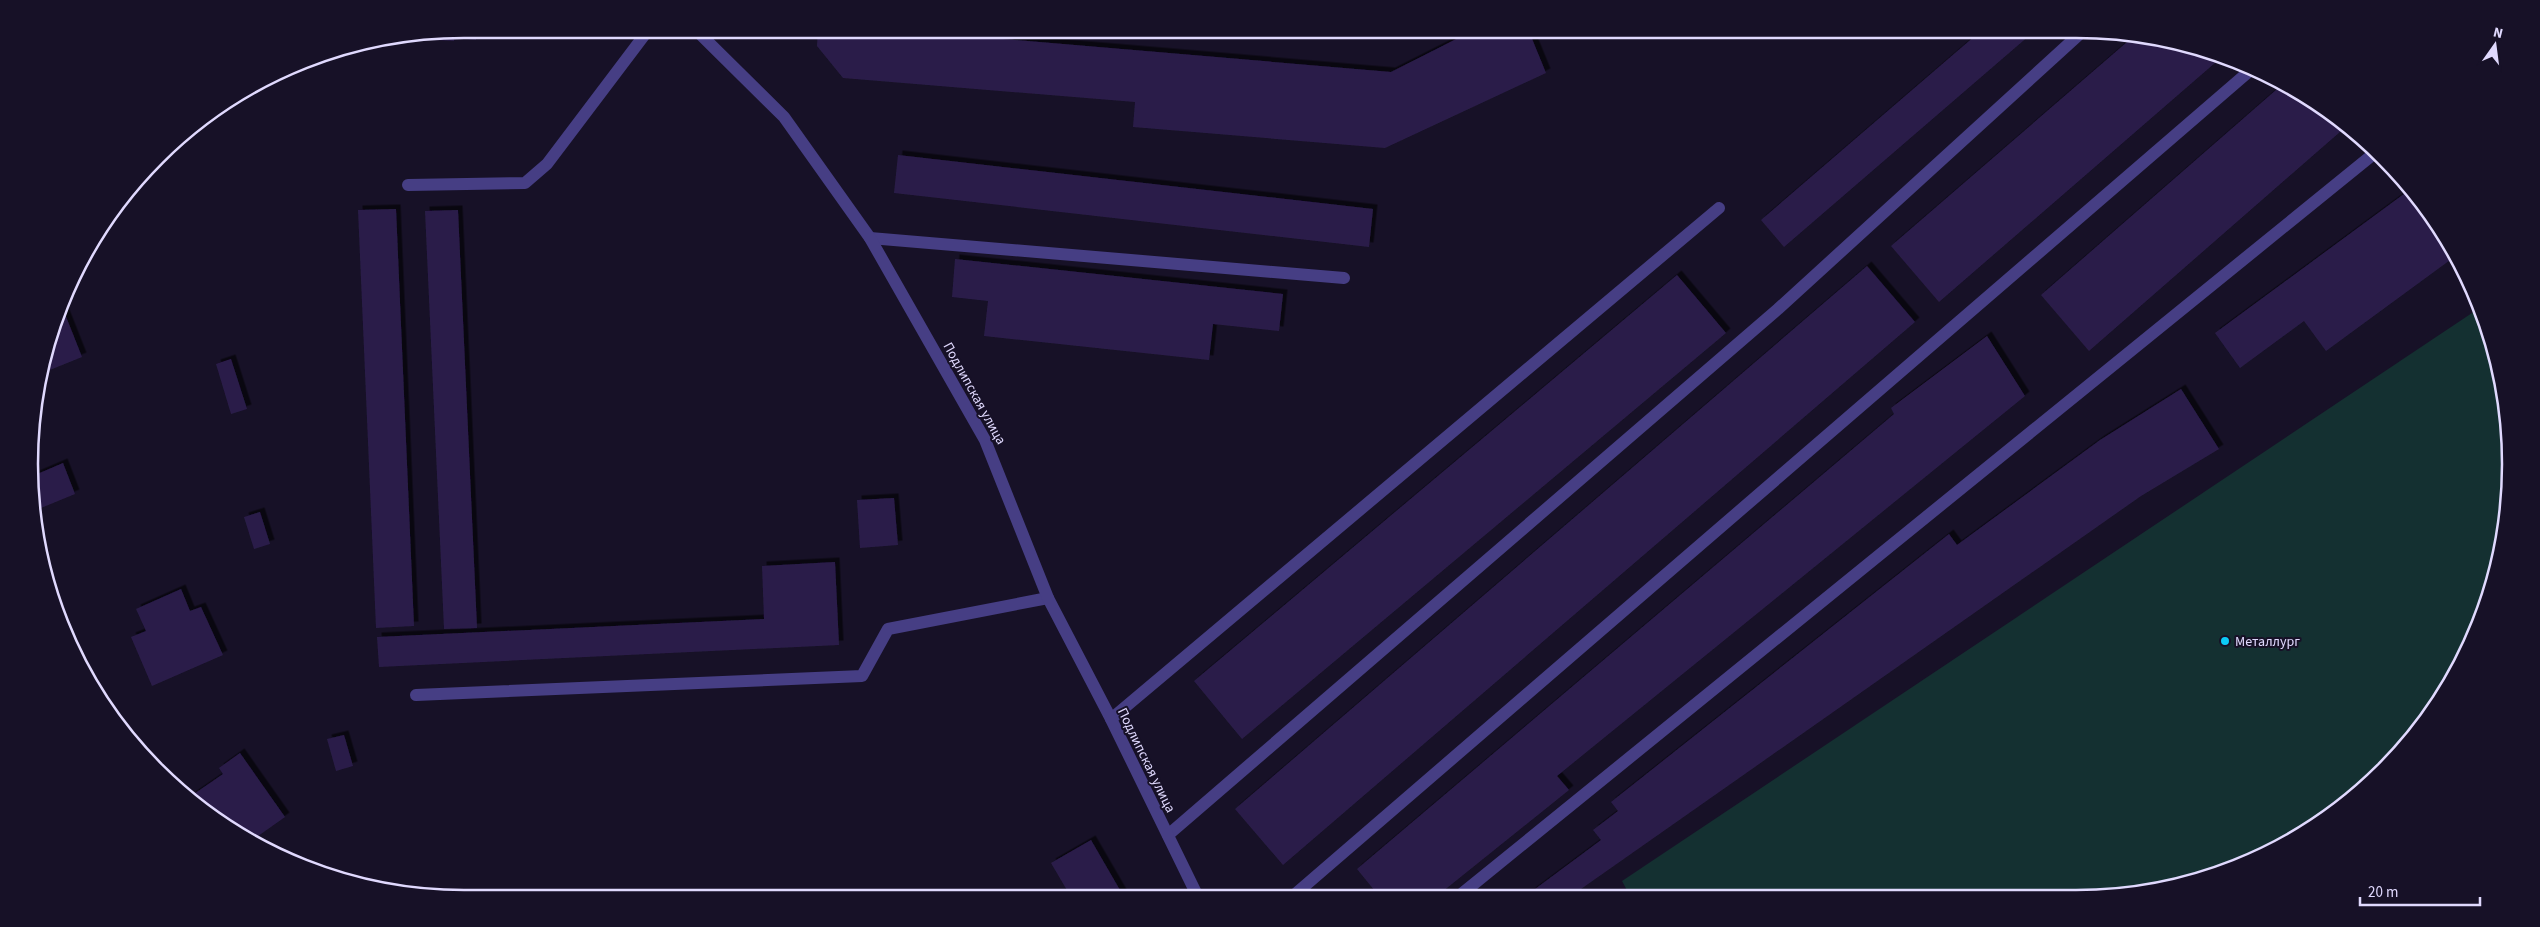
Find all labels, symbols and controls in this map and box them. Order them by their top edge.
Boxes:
north arrow [2470,20,2520,70]
text: N [2491,23,2505,44]
street label: Подлипская улица [938,339,1011,448]
place label: Металлург [2235,632,2300,652]
marker: Металлург [2219,635,2231,647]
street label: Подлипская улица [1112,705,1180,816]
scale bar [2360,874,2480,906]
text: 20 m [2368,882,2398,903]

